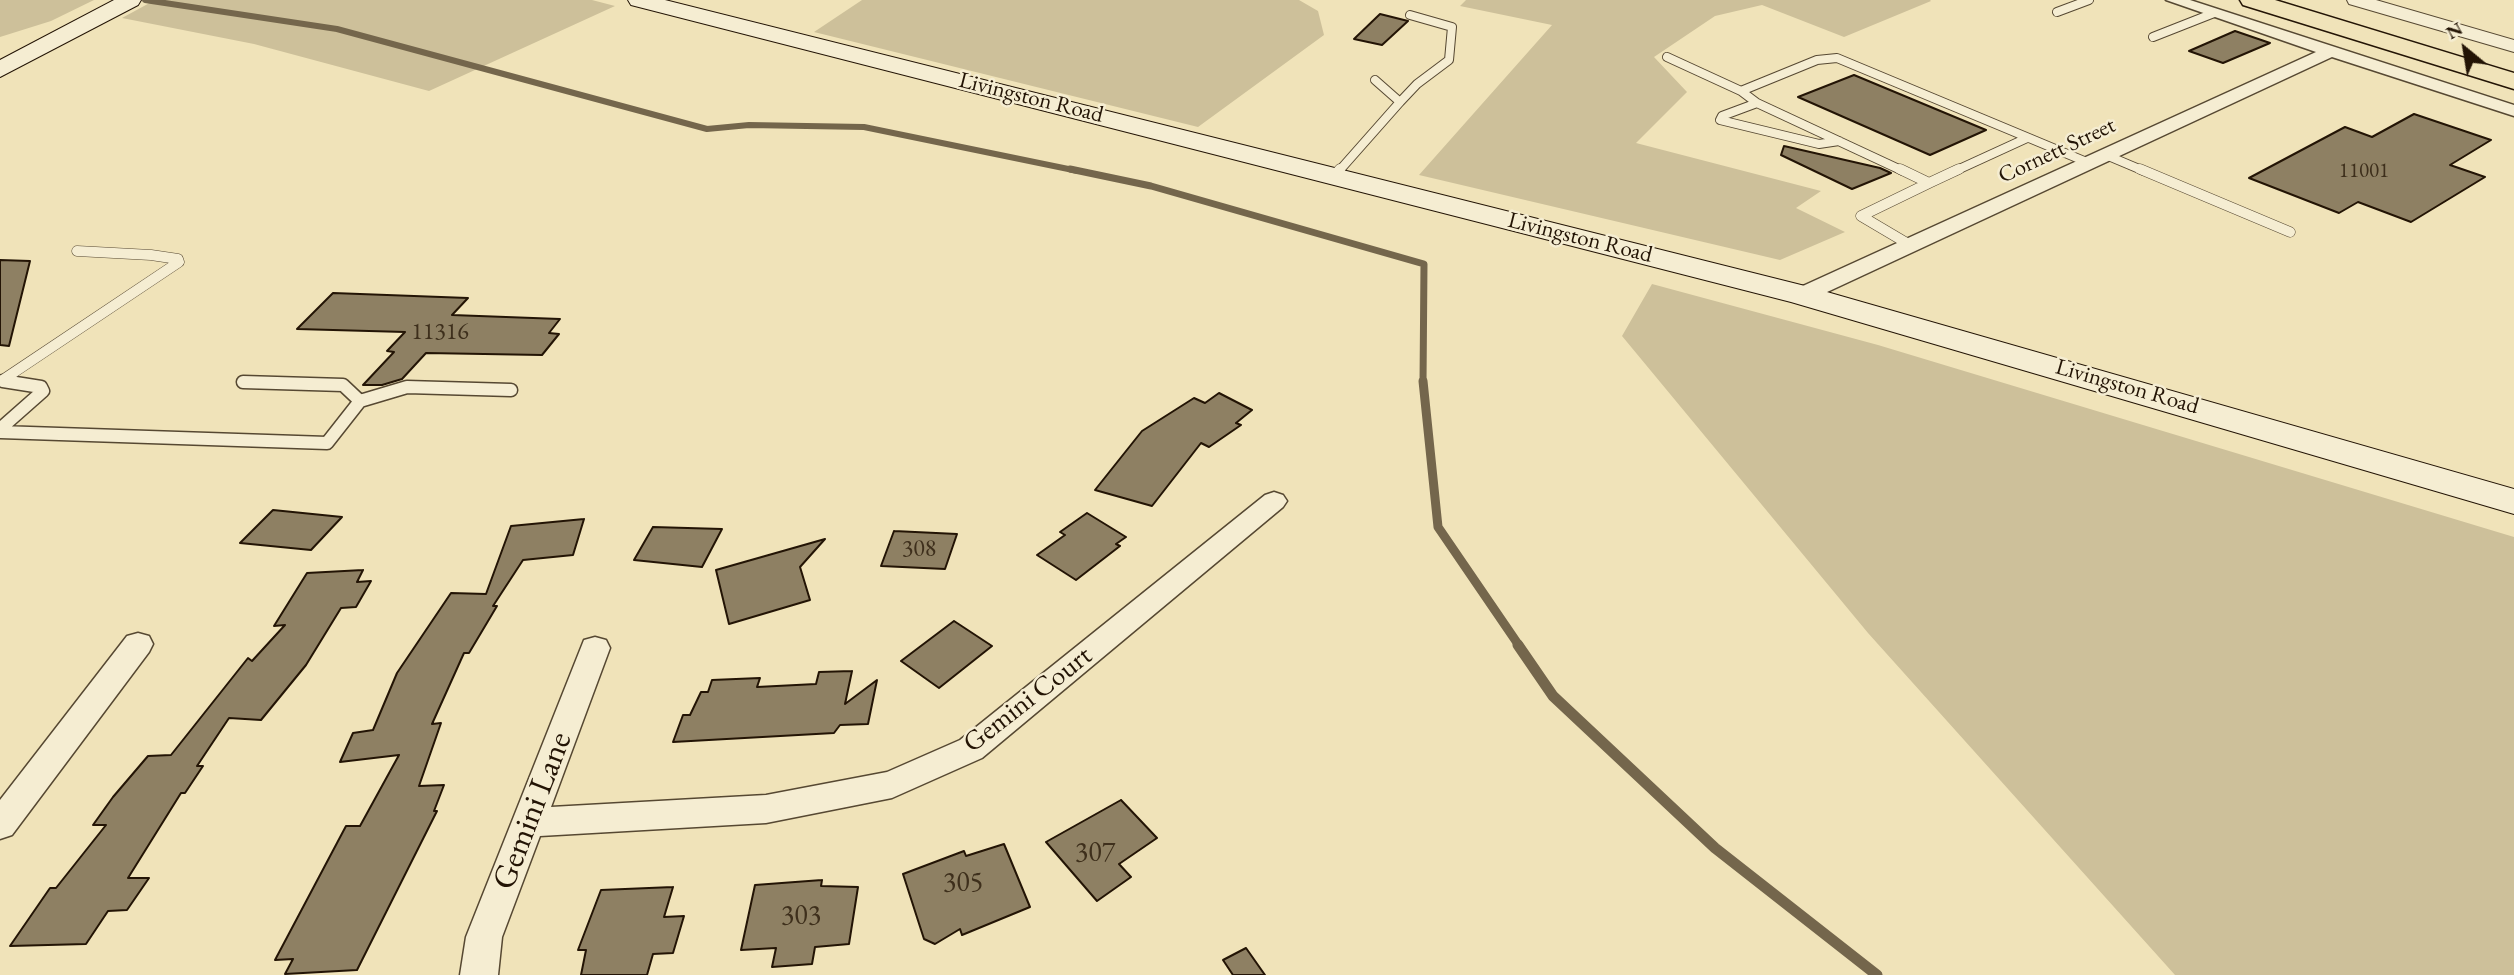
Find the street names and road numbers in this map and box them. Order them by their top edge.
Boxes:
street label: Livingston Road [956,67,1106,129]
street label: Cornett Street [1994,112,2120,190]
street label: Livingston Road [1505,207,1655,269]
street label: Livingston Road [2052,353,2202,421]
street label: Gemini Court [957,639,1099,761]
street label: Gemini Lane [485,727,581,895]

